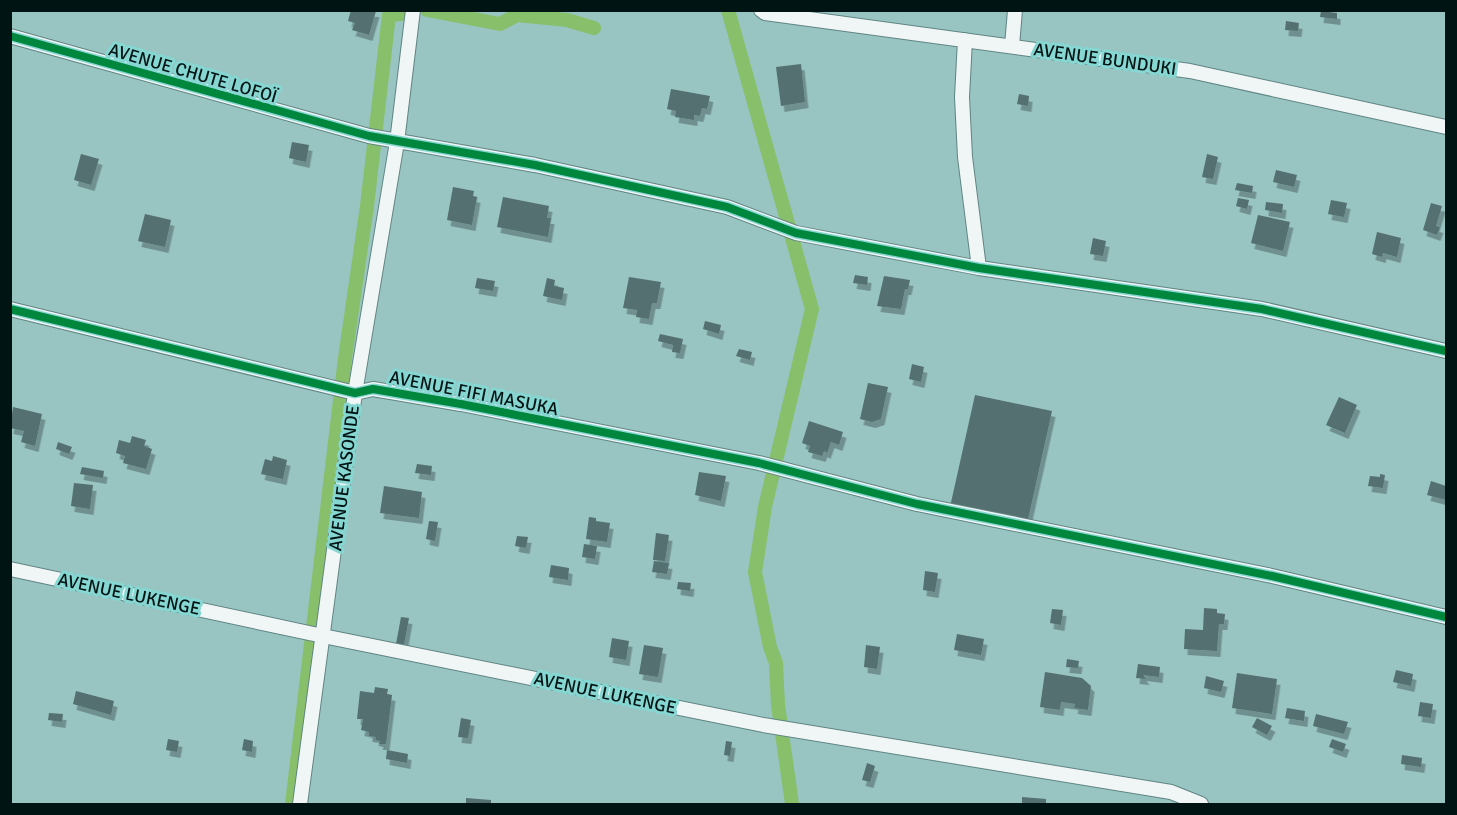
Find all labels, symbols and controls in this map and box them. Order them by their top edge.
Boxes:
street label: AVENUE CHUTE LOFOÏ [106,38,280,108]
street label: AVENUE BUNDUKI [1032,38,1178,80]
street label: AVENUE FIFI MASUKA [388,366,560,420]
street label: AVENUE KASONDE [324,404,364,552]
street label: AVENUE LUKENGE [56,568,202,620]
street label: AVENUE LUKENGE [532,667,678,719]

